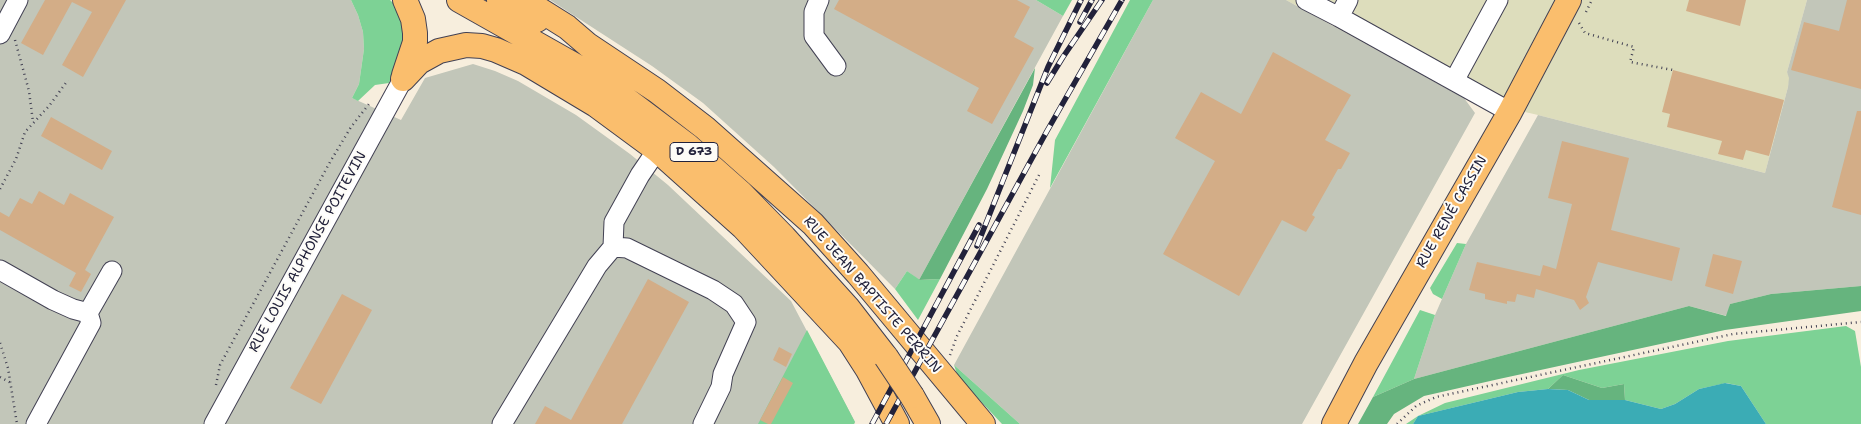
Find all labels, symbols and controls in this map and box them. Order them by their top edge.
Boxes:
road number: D 673 [670,142,718,162]
street label: RUE LOUIS ALPHONSE POITEVIN [246,149,370,355]
street label: RUE RENÉ CASSIN [1413,153,1491,271]
street label: RUE JEAN BAPTISTE PERRIN [800,213,944,377]

